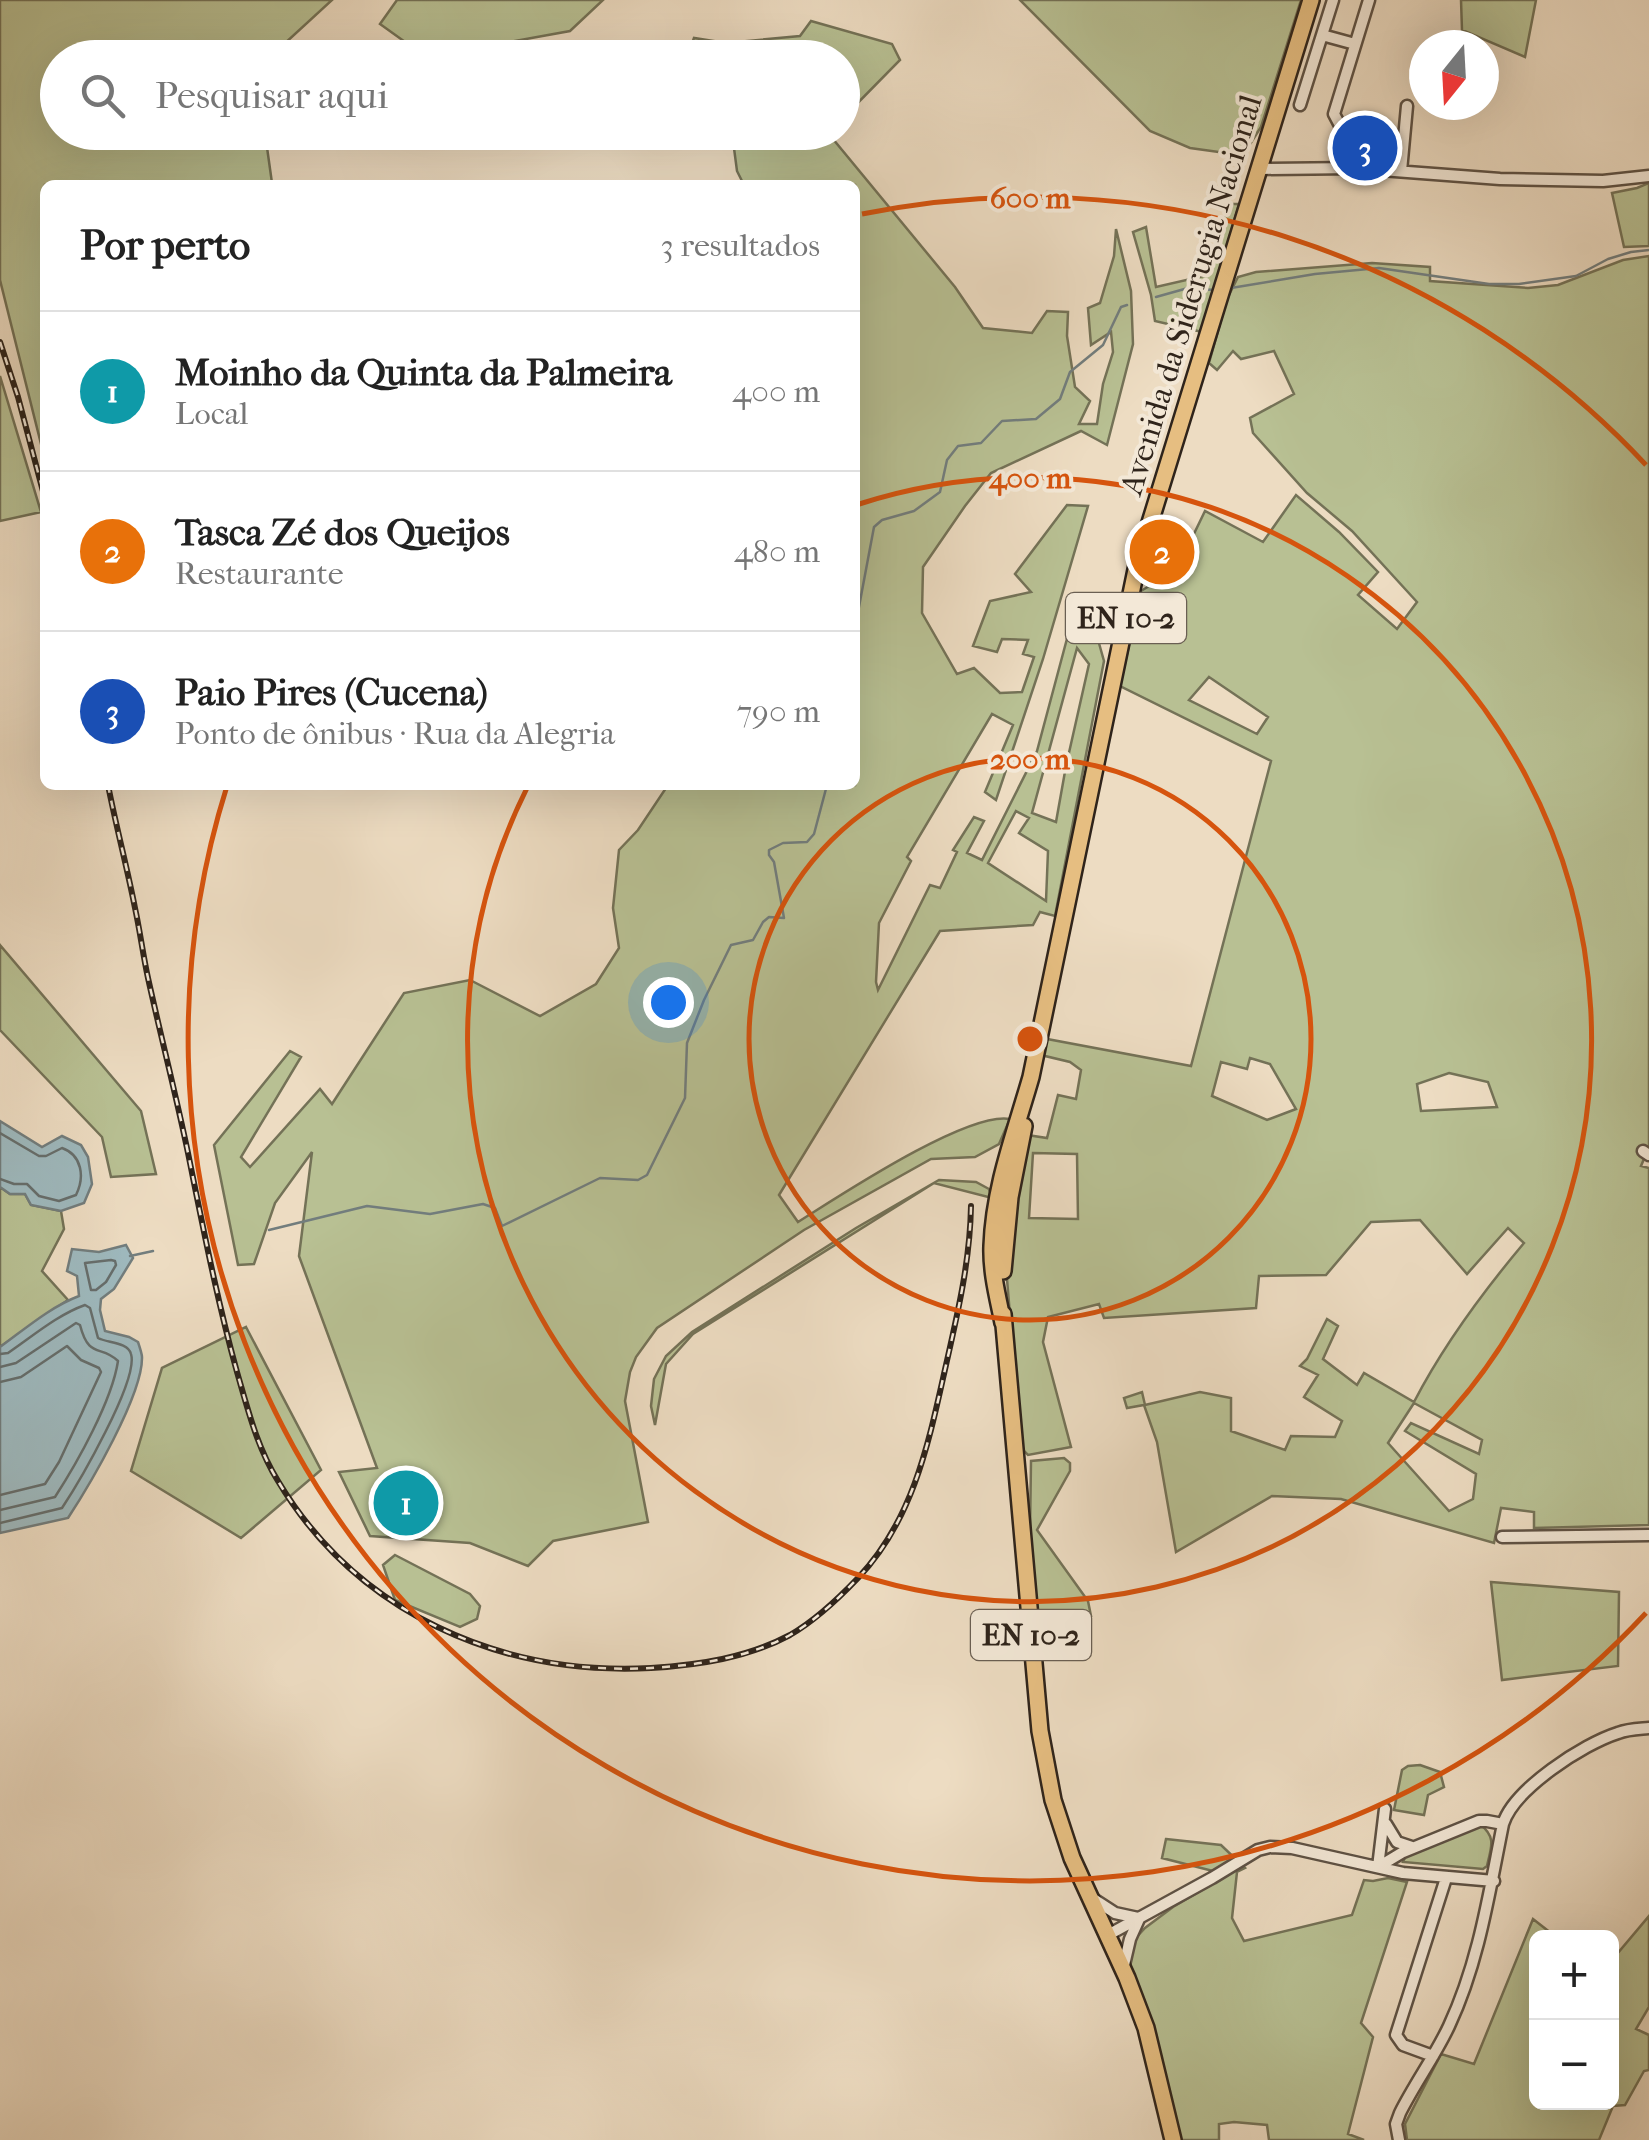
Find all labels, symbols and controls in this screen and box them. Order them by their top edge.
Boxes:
north arrow [1409,30,1499,120]
search box [40,40,860,150]
icon: search [75,68,130,123]
text: Pesquisar aqui [155,73,388,118]
street label: Avenida da Siderugia Nacional [1112,90,1270,501]
pin: 3 [1332,110,1398,186]
text: 600 m [990,181,1071,216]
text: Por perto [80,221,250,270]
text: 3 resultados [661,227,820,264]
text: Moinho da Quinta da Palmeira [175,350,672,395]
text: 1 [107,373,118,410]
text: 400 m [732,373,820,410]
text: Local [175,395,248,432]
text: 400 m [988,461,1072,497]
text: Tasca Zé dos Queijos [175,510,510,555]
pin: 2 [1130,514,1194,590]
text: 2 [104,533,121,570]
text: 480 m [734,533,820,570]
text: Restaurante [175,555,344,592]
road number: EN 10-2 [1066,593,1186,643]
text: Paio Pires (Cucena) [175,670,488,715]
text: 3 [106,693,119,730]
text: 790 m [737,693,820,730]
text: Ponto de ônibus · Rua da Alegria [175,715,615,752]
text: 200 m [990,742,1071,777]
your location [643,977,694,1028]
centre of rings [1012,1021,1048,1057]
pin: 1 [374,1466,438,1540]
road number: EN 10-2 [971,1610,1091,1660]
map controls [1529,1930,1619,2110]
button: + [1529,1930,1619,2020]
button: − [1529,2020,1619,2110]

